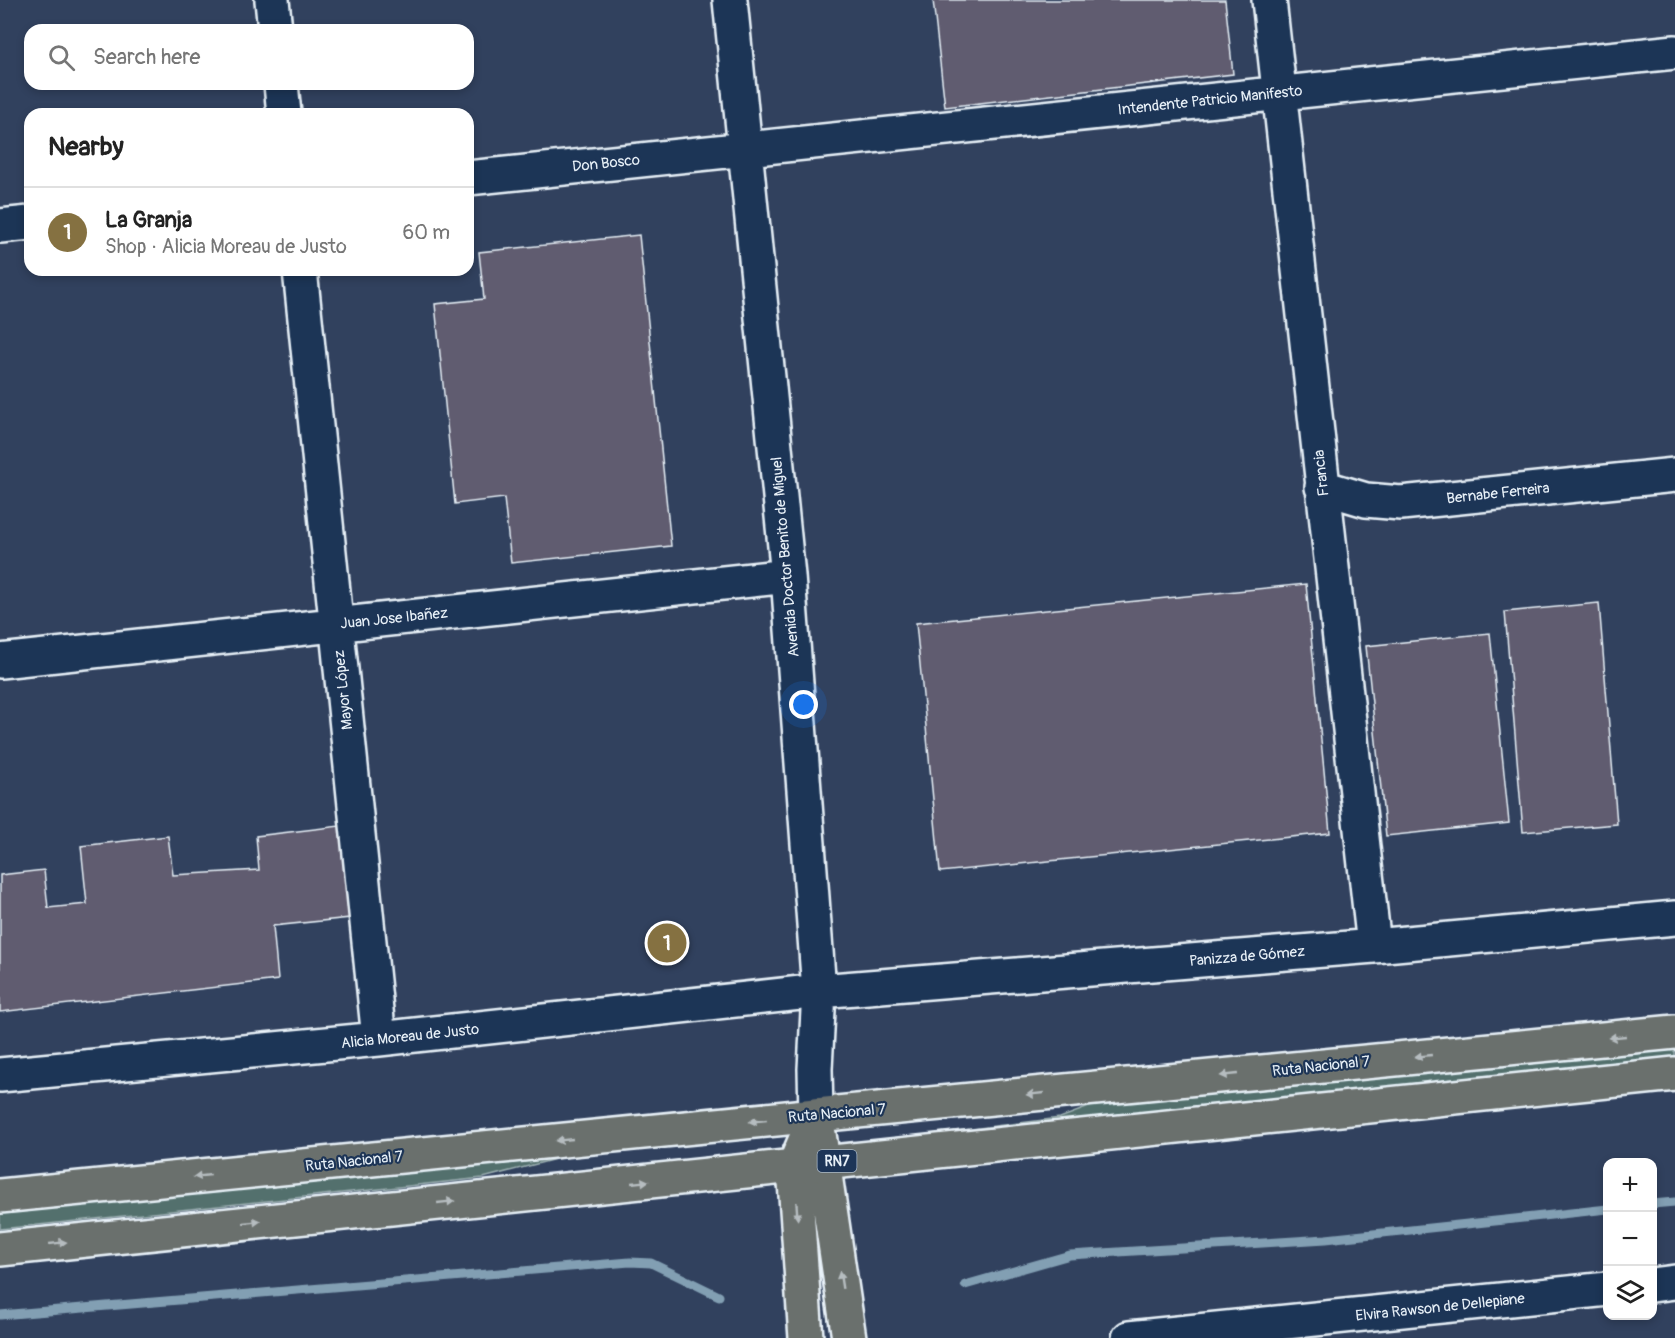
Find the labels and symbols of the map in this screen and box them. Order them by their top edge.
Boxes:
street label: Intendente Patricio Manifesto [1117,81,1303,120]
street label: Don Bosco [571,150,641,176]
street label: Francia [1310,449,1333,497]
street label: Avenida Doctor Benito de Miguel [767,456,804,658]
street label: Bernabe Ferreira [1446,479,1551,508]
street label: Juan Jose Ibañez [339,603,449,634]
street label: Mayor López [330,649,357,731]
your location [789,690,818,719]
pin: 1 [648,920,686,966]
street label: Panizza de Gómez [1188,942,1306,971]
street label: Alicia Moreau de Justo [340,1020,480,1053]
one-way arrow [1607,1032,1626,1042]
one-way arrow [1413,1051,1432,1061]
street label: Ruta Nacional 7 [1271,1052,1371,1081]
one-way arrow [1219,1070,1238,1080]
one-way arrow [1025,1089,1044,1099]
street label: Ruta Nacional 7 [787,1100,887,1127]
one-way arrow [748,1116,767,1126]
one-way arrow [554,1135,573,1145]
street label: Ruta Nacional 7 [304,1147,404,1176]
road number: RN7 [818,1150,856,1172]
one-way arrow [193,1171,212,1181]
one-way arrow [631,1177,650,1187]
one-way arrow [437,1197,456,1207]
one-way arrow [792,1201,801,1220]
one-way arrow [243,1218,262,1227]
one-way arrow [49,1238,68,1248]
one-way arrow [836,1271,845,1290]
street label: Elvira Rawson de Dellepiane [1354,1289,1526,1326]

